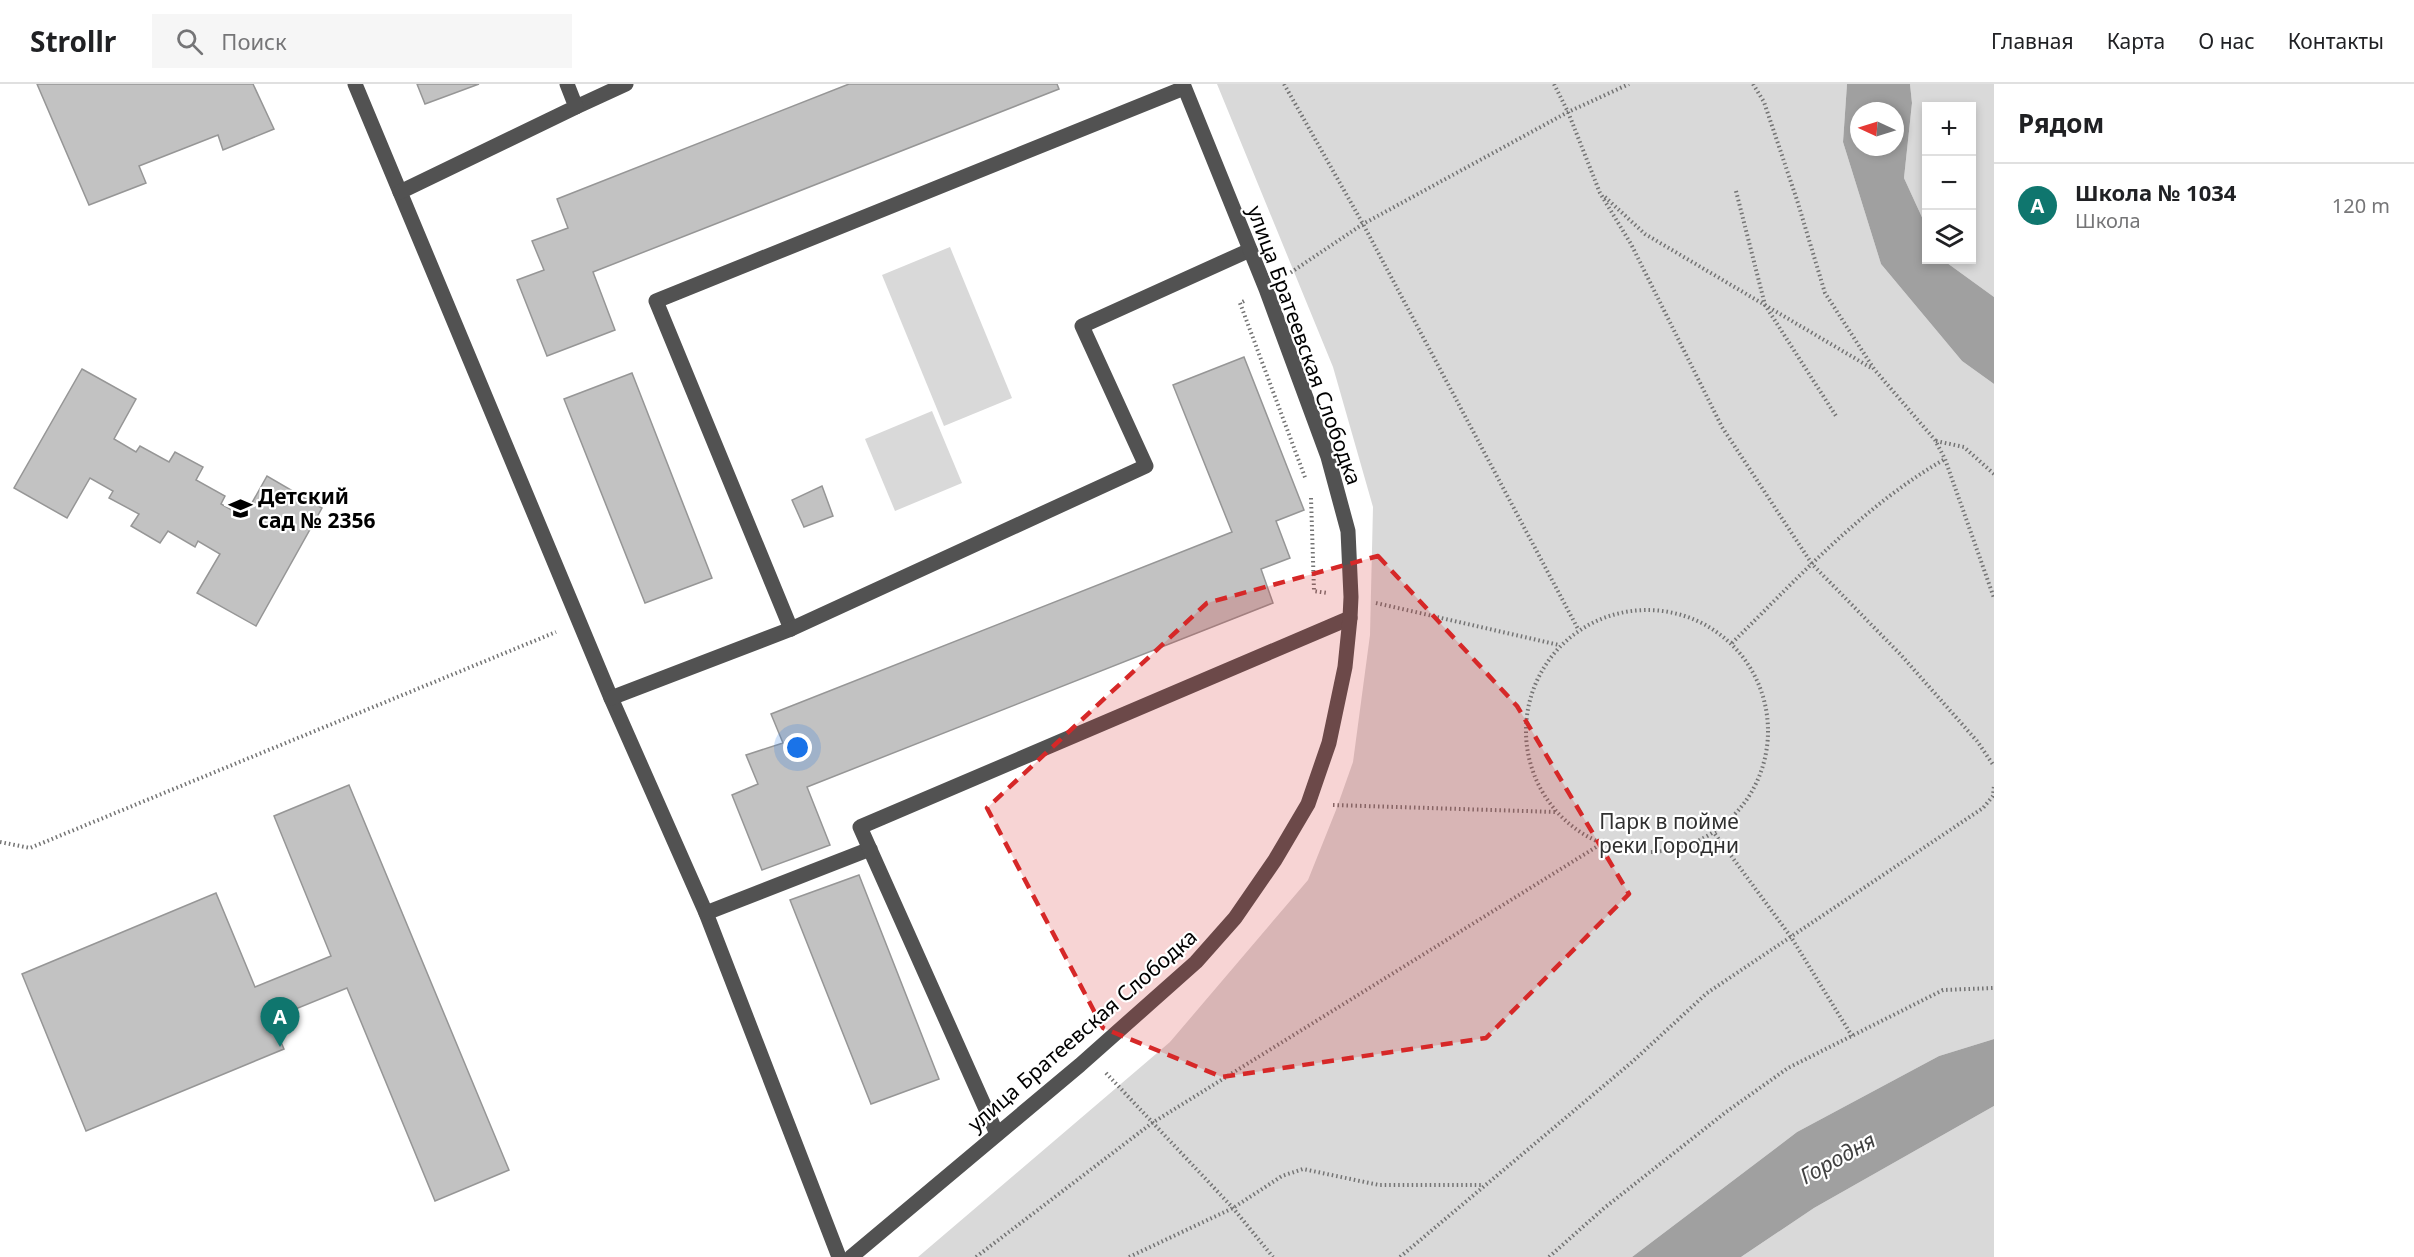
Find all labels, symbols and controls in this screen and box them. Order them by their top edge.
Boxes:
search box [152,14,572,68]
text: Strollr [30,22,116,60]
icon: search [173,25,206,58]
text: Поиск [221,26,287,56]
text: Главная [1991,27,2074,55]
text: Карта [2107,27,2165,55]
text: О нас [2198,27,2255,55]
text: Контакты [2288,27,2384,55]
north arrow [1850,102,1904,156]
map controls [1922,102,1976,264]
button: + [1922,102,1976,156]
text: Рядом [2018,105,2104,141]
button: − [1922,156,1976,210]
text: Школа № 1034 [2075,177,2236,207]
text: A [2031,192,2044,219]
text: 120 m [2332,192,2390,219]
street label: улица Братеевская Слободка [1241,202,1369,488]
text: Школа [2075,207,2141,234]
button: layers [1922,210,1976,264]
place label: Детский сад № 2356 [258,482,375,534]
school or university icon: Детский сад № 2356 [227,495,253,521]
your location [783,733,812,762]
park label: Парк в пойме реки Городни [1599,807,1739,859]
street label: улица Братеевская Слободка [961,923,1203,1137]
pin: A [260,998,300,1047]
water label: Городня [1794,1124,1880,1190]

